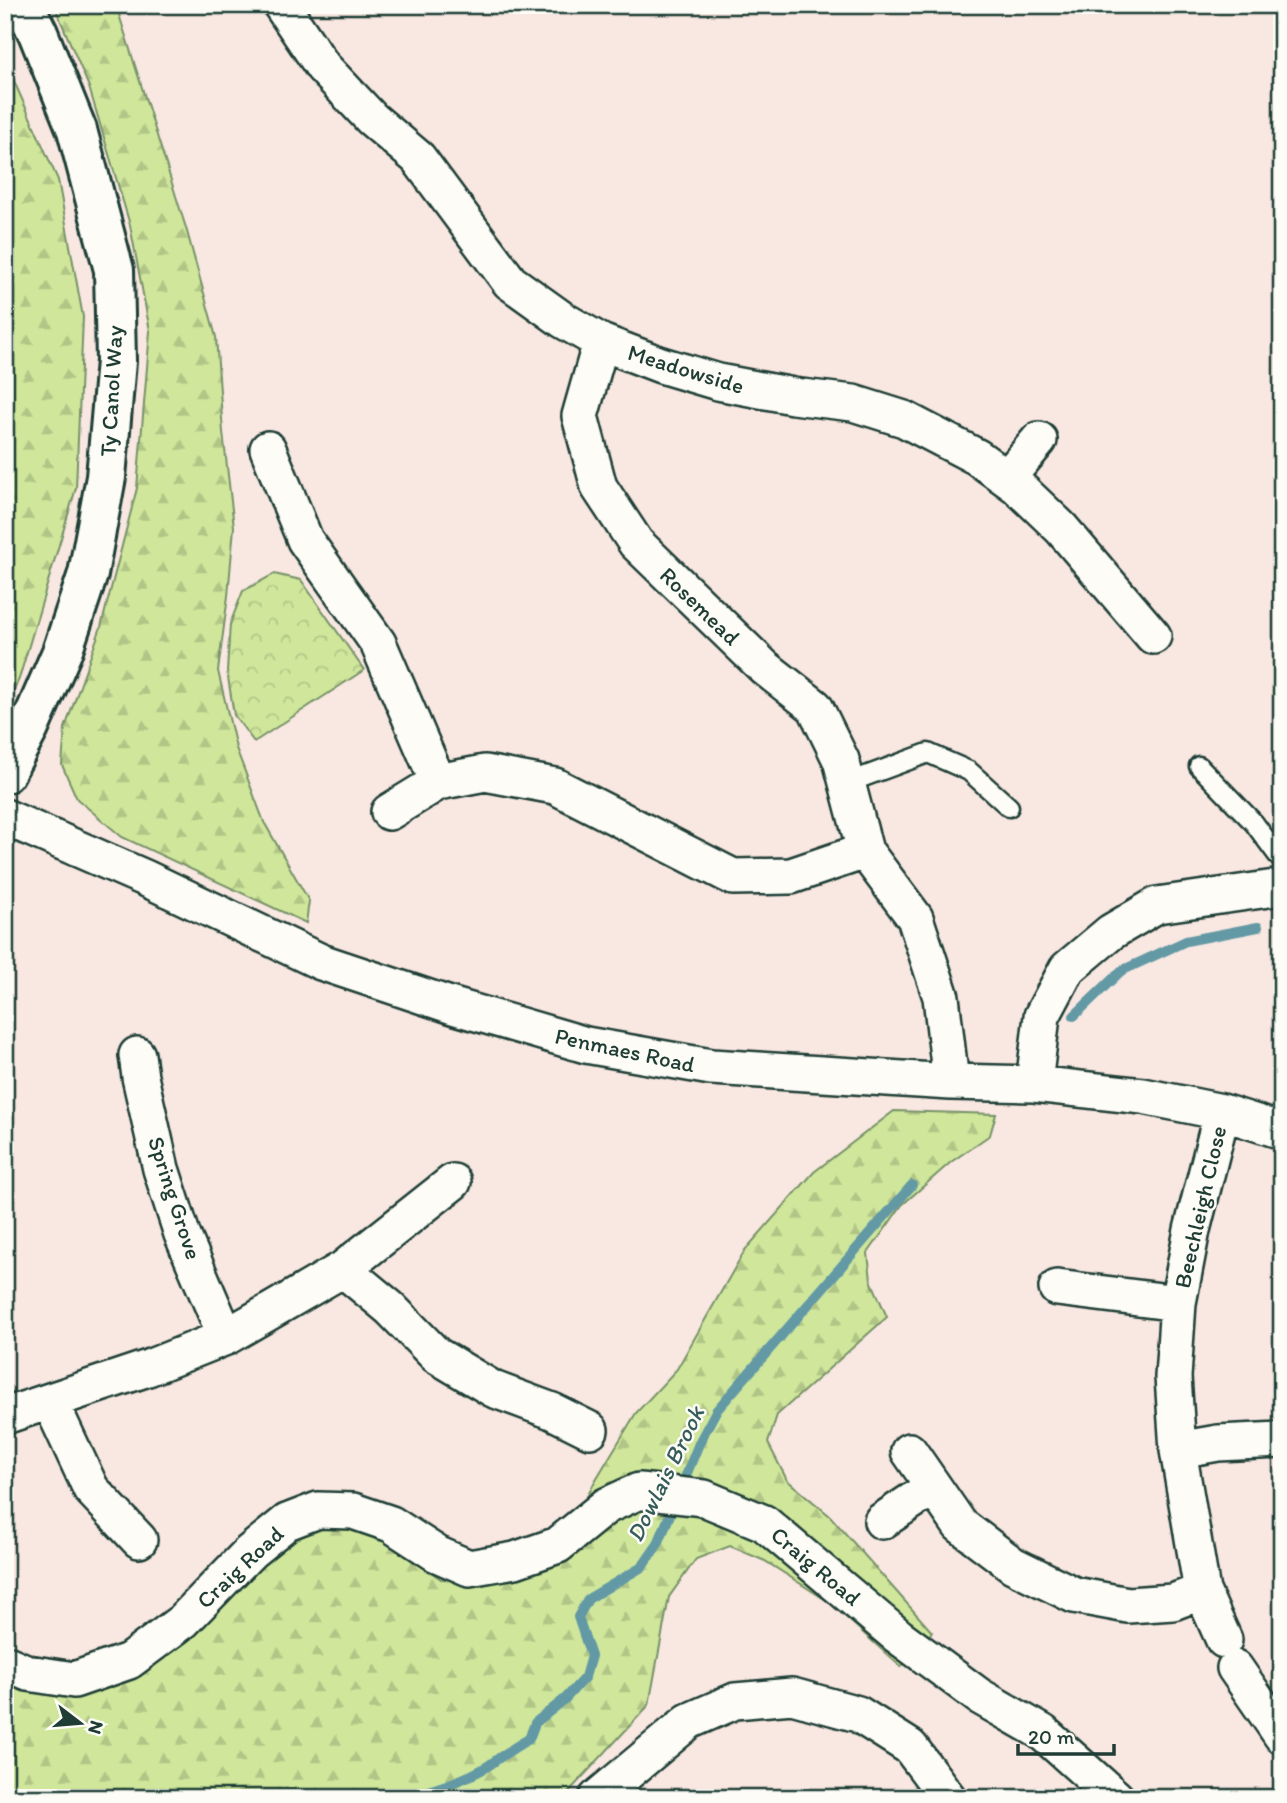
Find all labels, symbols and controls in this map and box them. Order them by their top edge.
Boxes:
street label: Ty Canol Way [94,324,128,457]
street label: Meadowside [624,338,748,400]
street label: Rosemead [654,561,746,651]
street label: Penmaes Road [552,1022,698,1079]
street label: Beechleigh Close [1168,1123,1232,1291]
street label: Spring Grove [142,1133,208,1263]
water label: Dowlais Brook [620,1400,711,1546]
street label: Craig Road [191,1519,290,1614]
street label: Craig Road [765,1520,867,1612]
north arrow [46,1688,116,1758]
scale bar [1018,1712,1114,1756]
text: N [83,1718,109,1737]
text: 20 m [1028,1724,1075,1749]

